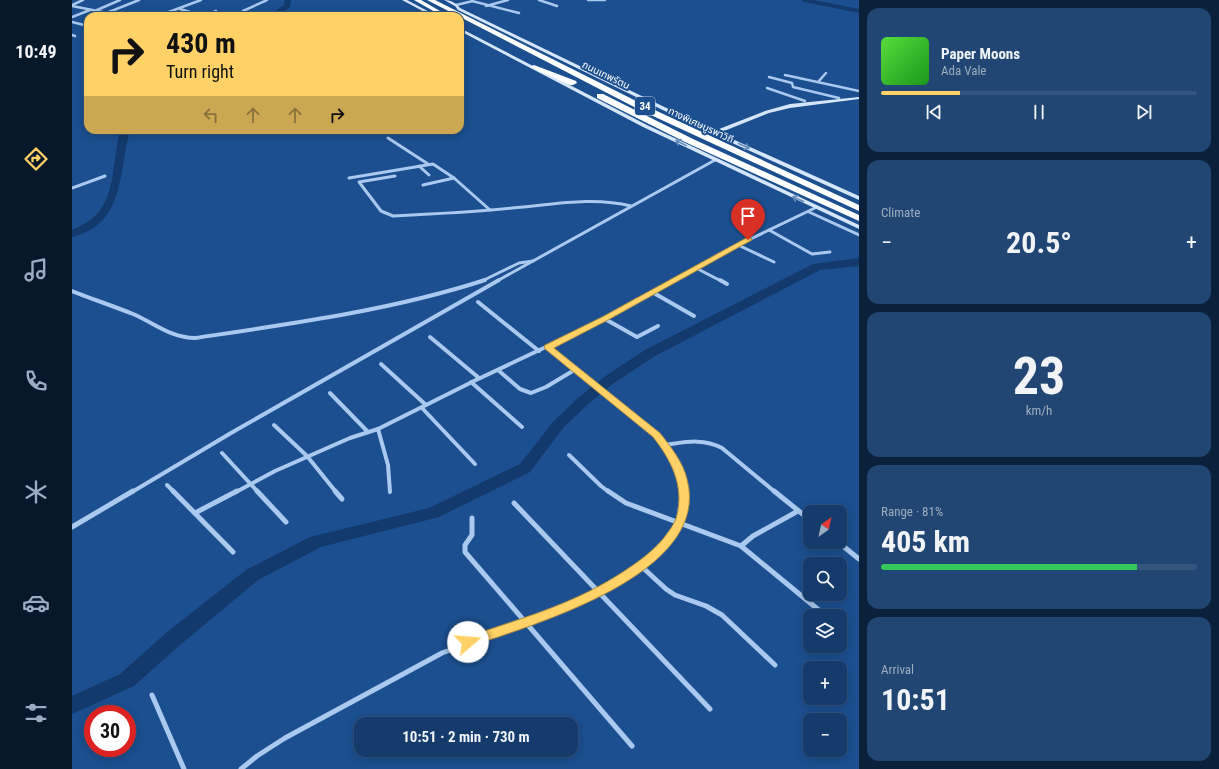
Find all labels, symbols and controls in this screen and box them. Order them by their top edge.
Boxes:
text: 430 m [166,27,236,60]
icon: right [100,28,152,80]
text: 10:49 [15,41,57,62]
text: Paper Moons [941,45,1020,63]
street label: ถนนเทพรัตน [580,59,632,91]
text: Turn right [166,61,234,82]
text: Ada Vale [941,63,986,78]
road number: 34 [635,97,655,115]
icon: previous [923,101,945,123]
icon: pause [1028,101,1050,123]
icon: next [1133,101,1155,123]
icon: left [200,104,222,126]
icon: ahead [242,104,264,126]
icon: ahead [284,104,306,126]
icon: right [326,104,348,126]
street label: ทางพิเศษบูรพาวิถี [666,105,735,146]
one-way arrow [675,139,687,146]
one-way arrow [738,143,750,150]
icon: directions [22,145,50,173]
one-way arrow [793,195,805,202]
pin [731,199,765,240]
icon: arrive [737,205,759,227]
text: Climate [881,205,920,220]
text: 20.5° [1006,225,1072,260]
text: − [881,230,892,255]
text: + [1186,230,1197,255]
icon: music [22,256,50,284]
text: 23 [1013,346,1065,407]
icon: phone [22,367,50,395]
text: km/h [1026,403,1052,418]
icon: climate [22,478,50,506]
text: Range · 81% [881,504,943,519]
north arrow [803,505,847,549]
map controls [803,505,847,757]
text: 405 km [881,524,970,559]
button: search [803,557,847,601]
icon: car [22,589,50,617]
button: layers [803,609,847,653]
position arrow [447,621,489,663]
button: + [803,661,847,705]
text: Arrival [881,662,914,677]
text: 10:51 [881,682,950,717]
icon: filters [22,699,50,727]
speed limit sign: 30 [84,705,136,757]
button: − [803,713,847,757]
text: 10:51 · 2 min · 730 m [402,728,530,746]

